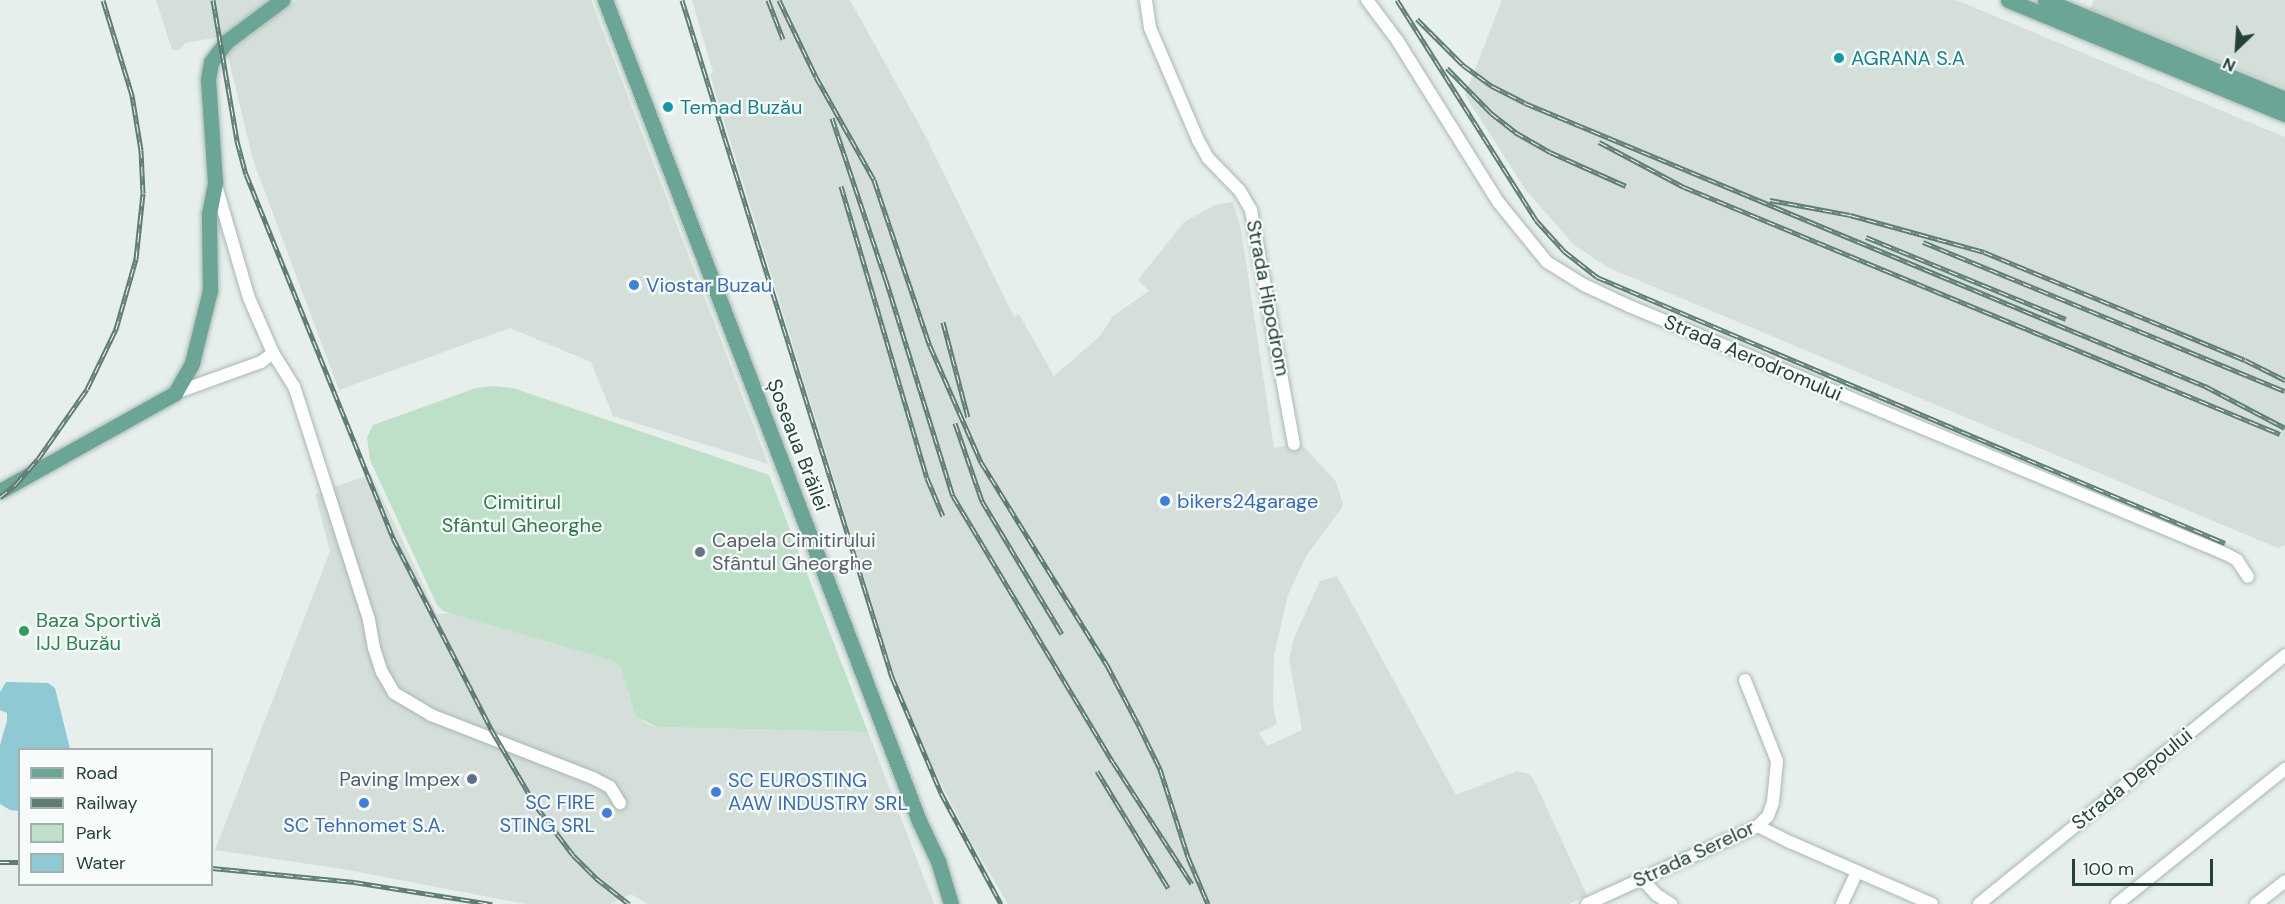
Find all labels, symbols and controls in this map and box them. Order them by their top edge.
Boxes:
north arrow [2207,18,2267,78]
place label: AGRANA S.A [1851,46,1965,70]
marker: AGRANA S.A [1832,51,1846,65]
text: N [2219,53,2239,77]
place label: Temad Buzău [680,95,802,119]
marker: Temad Buzău [661,100,675,114]
street label: Strada Hipodrom [1241,218,1295,378]
place label: Viostar Buzau [646,273,772,297]
marker: Viostar Buzau [627,278,641,292]
street label: Strada Aerodromului [1660,310,1846,406]
street label: Șoseaua Brăilei [762,376,834,514]
place label: bikers24garage [1177,489,1318,513]
park label: Cimitirul Sfântul Gheorghe [442,490,602,537]
marker: bikers24garage [1158,494,1172,508]
place label: Capela Cimitirului Sfântul Gheorghe [712,528,876,575]
marker: Capela Cimitirului Sfântul Gheorghe [693,545,707,559]
place label: Baza Sportivă IJJ Buzău [36,608,161,655]
marker: Baza Sportivă IJJ Buzău [17,624,31,638]
street label: Strada Depoului [2067,723,2197,835]
legend [18,748,213,886]
text: Road [76,761,118,785]
place label: Paving Impex [339,767,460,791]
place label: SC EUROSTING AAW INDUSTRY SRL [728,768,908,815]
marker: Paving Impex [465,772,479,786]
marker: SC EUROSTING AAW INDUSTRY SRL [709,785,723,799]
place label: SC FIRE STING SRL [500,790,595,837]
text: Railway [76,791,138,815]
marker: SC Tehnomet S.A. [357,796,371,810]
marker: SC FIRE STING SRL [600,806,614,820]
place label: SC Tehnomet S.A. [283,813,445,837]
street label: Strada Serelor [1629,815,1759,893]
text: Park [76,821,112,845]
scale bar [2075,847,2216,885]
text: Water [76,851,126,875]
text: 100 m [2083,857,2134,881]

